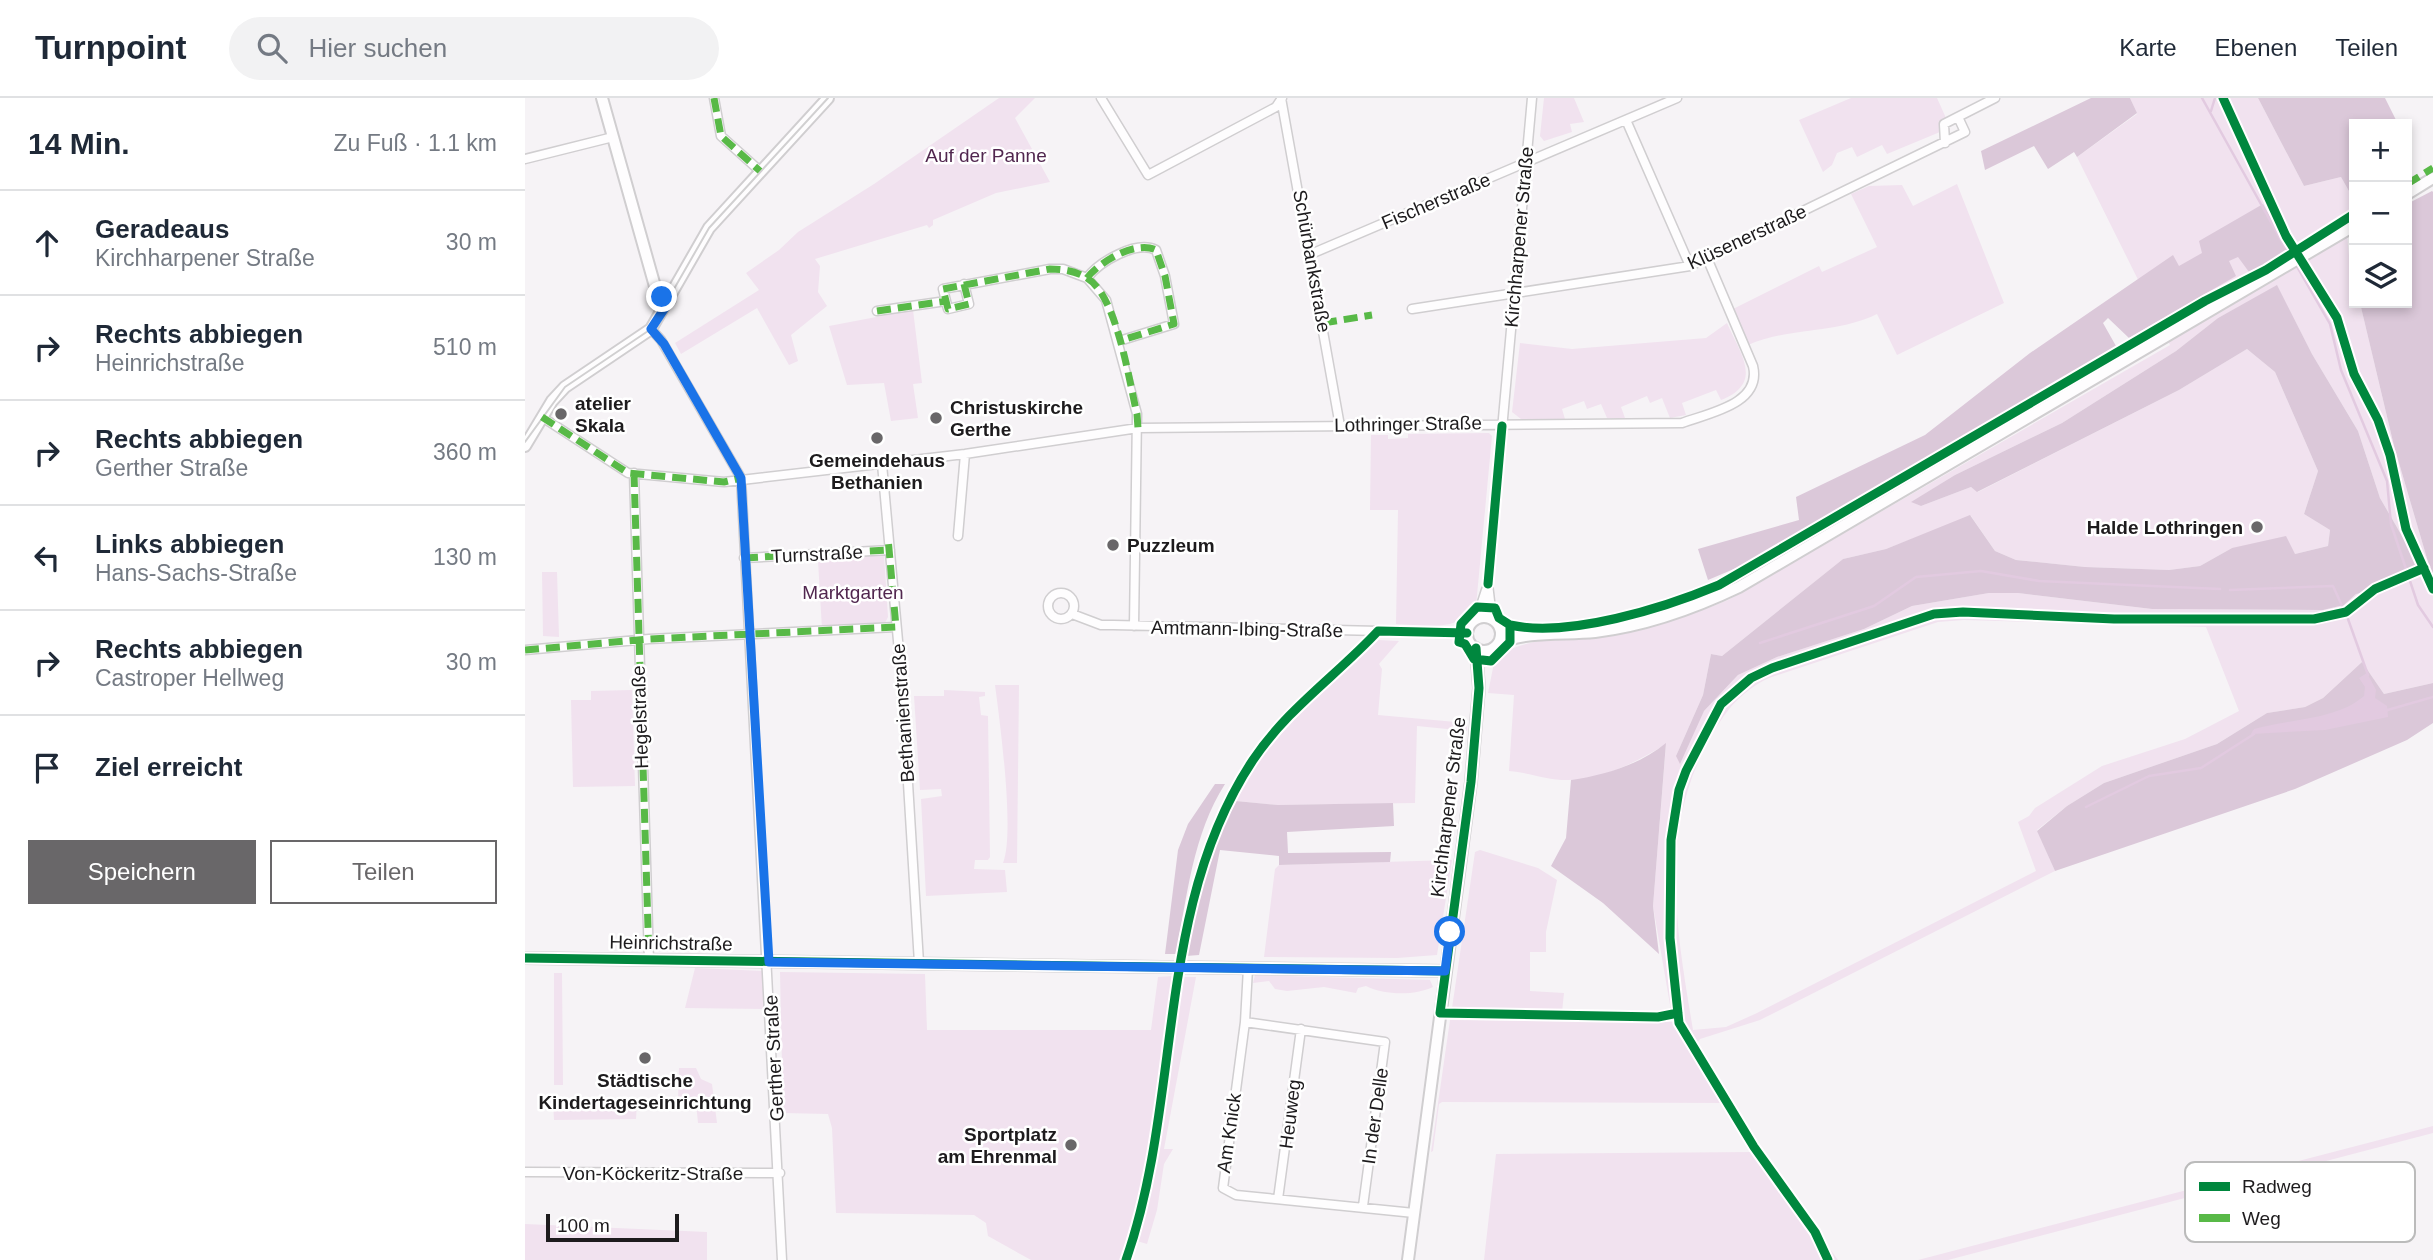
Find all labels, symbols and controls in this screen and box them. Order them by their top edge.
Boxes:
search box [229,17,719,80]
text: Turnpoint [35,29,187,66]
icon: search [253,29,291,67]
text: Hier suchen [309,33,447,63]
text: Karte [2119,34,2177,61]
text: Ebenen [2215,34,2297,61]
text: Teilen [2335,34,2398,61]
map controls [2349,119,2412,308]
button: + [2349,119,2412,182]
text: 14 Min. [28,127,130,160]
text: Zu Fuß · 1.1 km [333,130,497,156]
park label: Auf der Panne [925,145,1047,166]
street label: Kirchharpener Straße [1501,146,1537,328]
street label: Fischerstraße [1378,169,1494,233]
button: − [2349,182,2412,245]
street label: Schürbankstraße [1289,188,1335,334]
street label: Klüsenerstraße [1684,200,1810,274]
text: Geradeaus [95,214,229,244]
icon: ahead [28,224,66,262]
text: 30 m [446,229,497,255]
text: Kirchharpener Straße [95,245,315,271]
button: layers [2349,245,2412,308]
route end [646,281,677,312]
text: Rechts abbiegen [95,319,303,349]
icon: right [28,329,66,367]
text: 510 m [433,334,497,360]
text: Heinrichstraße [95,350,245,376]
place label: atelier Skala [575,393,632,436]
place label: Christuskirche Gerthe [950,397,1083,440]
marker: atelier Skala [553,406,569,422]
marker: Christuskirche Gerthe [928,410,944,426]
street label: Lothringer Straße [1334,412,1482,436]
text: Rechts abbiegen [95,424,303,454]
marker: Gemeindehaus Bethanien [869,430,885,446]
icon: right [28,434,66,472]
text: 360 m [433,439,497,465]
place label: Gemeindehaus Bethanien [809,450,945,493]
text: Gerther Straße [95,455,248,481]
place label: Halde Lothringen [2087,517,2243,538]
marker: Halde Lothringen [2249,519,2265,535]
text: Links abbiegen [95,529,284,559]
place label: Puzzleum [1127,535,1215,556]
marker: Puzzleum [1105,537,1121,553]
icon: left [28,539,66,577]
street label: Turnstraße [770,541,864,567]
text: 130 m [433,544,497,570]
text: Hans-Sachs-Straße [95,560,297,586]
park label: Marktgarten [802,582,904,603]
street label: Amtmann-Ibing-Straße [1151,617,1343,641]
text: Rechts abbiegen [95,634,303,664]
street label: Bethanienstraße [888,643,918,783]
icon: right [28,644,66,682]
text: 30 m [446,649,497,675]
text: Castroper Hellweg [95,665,284,691]
street label: Hegelstraße [628,665,652,769]
street label: Kirchharpener Straße [1427,716,1469,898]
icon: arrive [28,749,66,787]
text: Ziel erreicht [95,752,242,782]
button: Speichern [28,840,256,904]
button: Teilen [270,840,497,904]
route start [1434,916,1465,947]
street label: Heinrichstraße [609,931,733,955]
street label: Gerther Straße [760,994,788,1122]
marker: Städtische Kindertageseinrichtung [637,1050,653,1066]
street label: In der Delle [1358,1066,1392,1166]
place label: Städtische Kindertageseinrichtung [538,1070,752,1113]
street label: Heuweg [1275,1078,1305,1150]
street label: Am Knick [1213,1091,1245,1174]
place label: Sportplatz am Ehrenmal [938,1124,1057,1167]
marker: Sportplatz am Ehrenmal [1063,1137,1079,1153]
legend [2185,1162,2415,1242]
street label: Von-Köckeritz-Straße [563,1163,743,1184]
text: Radweg [2242,1176,2312,1197]
text: Weg [2242,1208,2281,1229]
scale bar [546,1211,679,1243]
text: 100 m [557,1215,610,1236]

